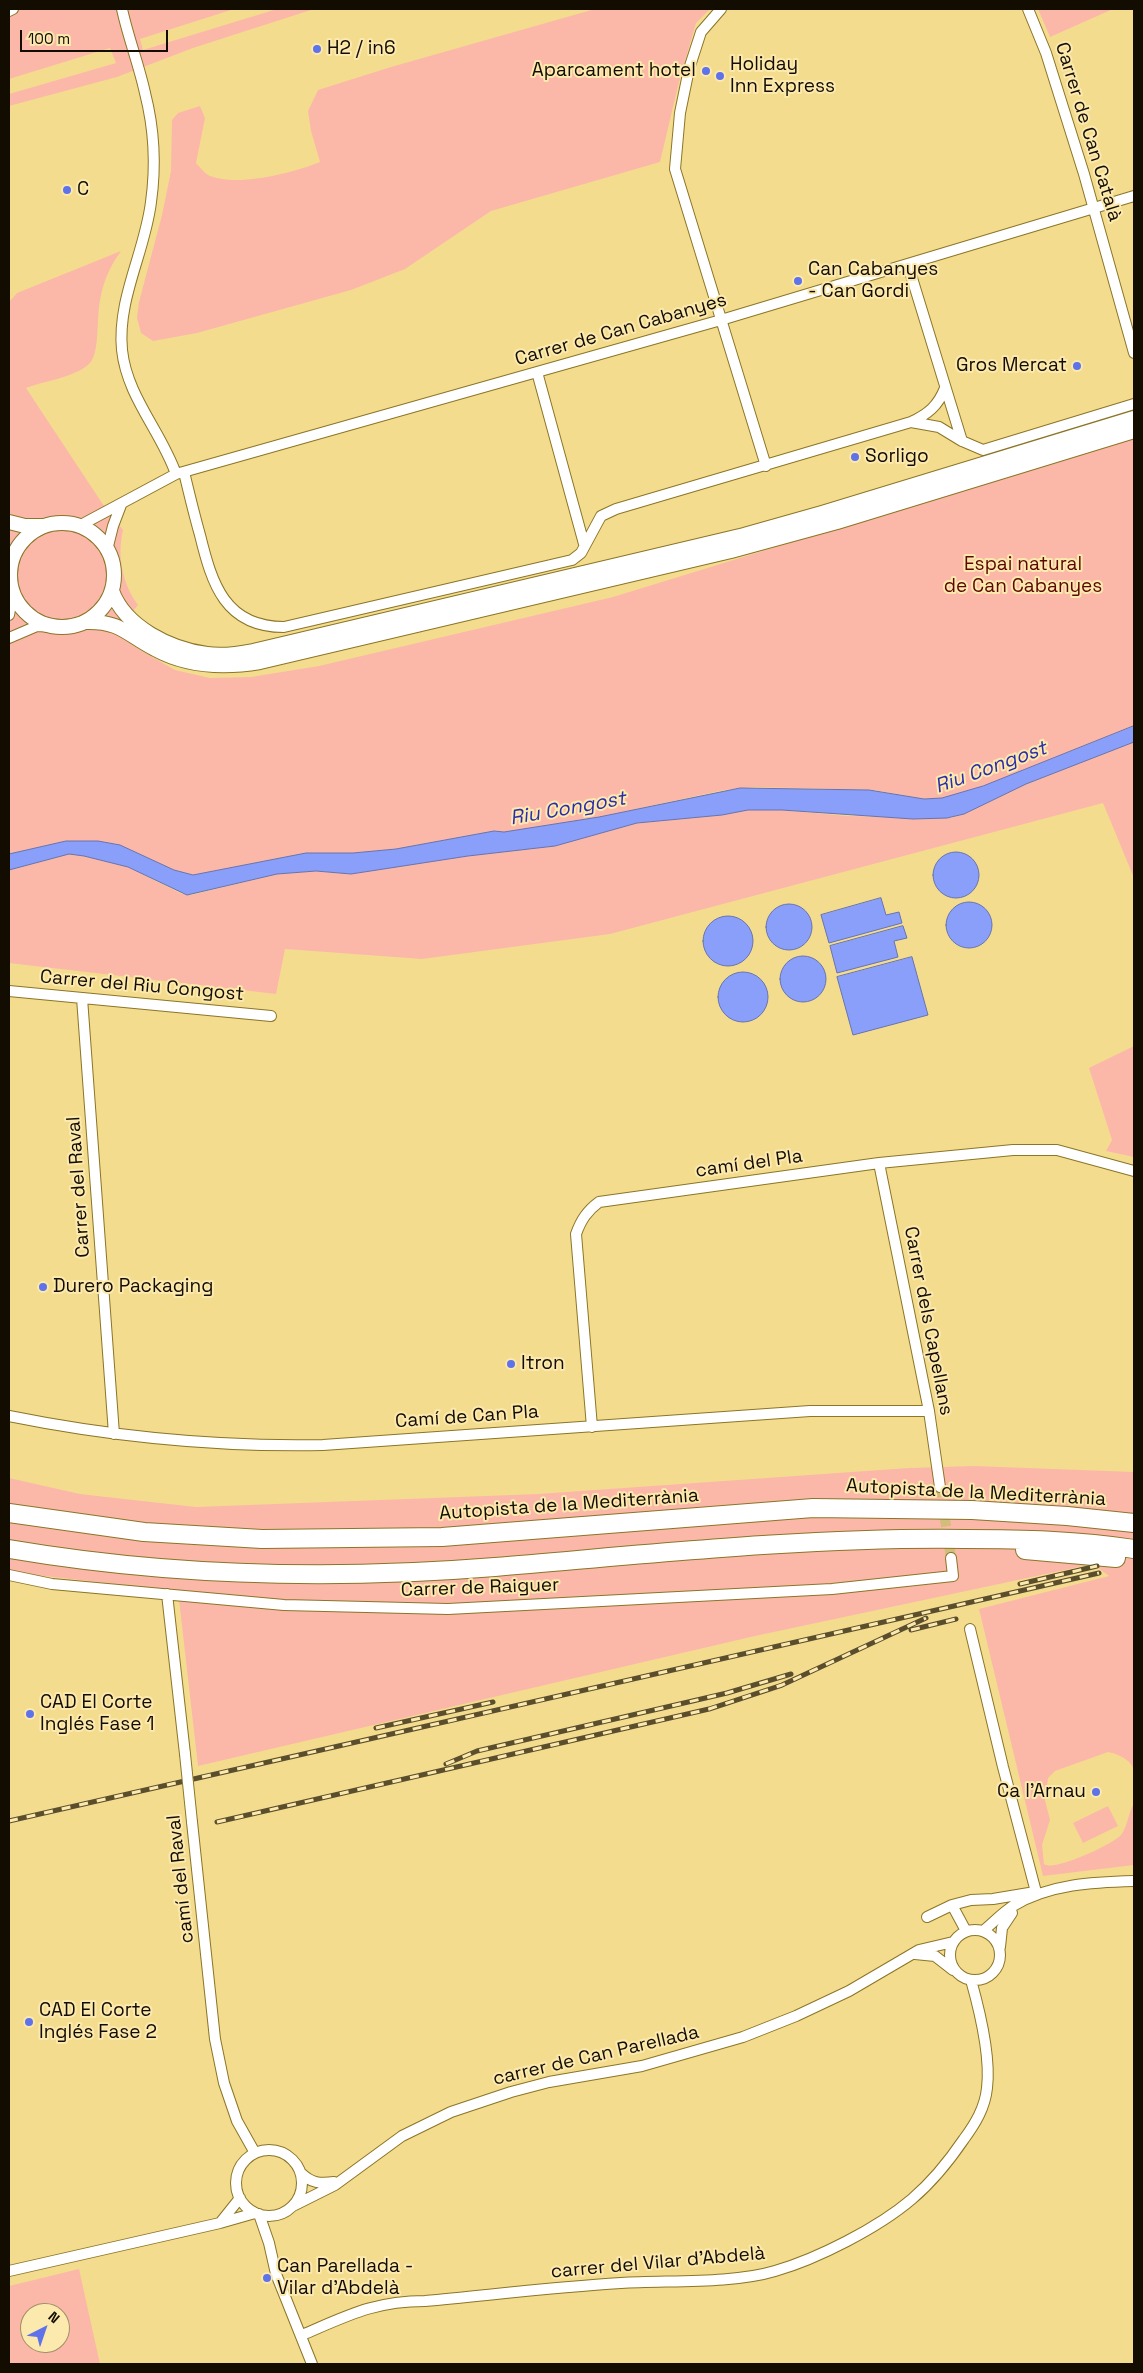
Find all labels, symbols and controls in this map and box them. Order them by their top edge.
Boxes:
scale bar [22,20,170,52]
text: 100 m [28,29,70,48]
place label: H2 / in6 [327,38,396,60]
street label: Carrer de Can Català [1050,40,1126,224]
marker: H2 / in6 [311,43,323,55]
place label: Holiday Inn Express [730,54,835,98]
place label: Aparcament hotel [532,60,696,82]
marker: Aparcament hotel [700,65,712,77]
marker: Holiday Inn Express [714,70,726,82]
place label: C [77,179,89,201]
marker: C [61,184,73,196]
place label: Can Cabanyes - Can Gordi [808,259,938,303]
marker: Can Cabanyes - Can Gordi [792,275,804,287]
street label: Carrer de Can Cabanyes [513,289,729,371]
place label: Gros Mercat [956,355,1067,377]
marker: Gros Mercat [1071,360,1083,372]
place label: Sorligo [865,446,929,468]
marker: Sorligo [849,451,861,463]
park label: Espai natural de Can Cabanyes [944,554,1102,598]
water label: Riu Congost [932,737,1050,799]
water label: Riu Congost [508,787,628,831]
street label: Carrer del Riu Congost [39,966,245,1006]
street label: Carrer del Raval [63,1116,95,1258]
street label: camí del Pla [694,1145,804,1183]
street label: Carrer dels Capellans [898,1225,958,1417]
place label: Durero Packaging [53,1276,213,1298]
marker: Durero Packaging [37,1281,49,1293]
place label: Itron [521,1353,565,1375]
marker: Itron [505,1358,517,1370]
street label: Camí de Can Pla [394,1401,540,1433]
street label: Autopista de la Mediterrània [846,1475,1106,1511]
street label: Autopista de la Mediterrània [438,1485,700,1525]
street label: Carrer de Raiguer [400,1574,560,1602]
place label: CAD El Corte Inglés Fase 1 [40,1692,154,1736]
marker: CAD El Corte Inglés Fase 1 [24,1708,36,1720]
place label: Ca l'Arnau [997,1781,1086,1803]
marker: Ca l'Arnau [1090,1786,1102,1798]
street label: camí del Raval [163,1814,199,1944]
place label: CAD El Corte Inglés Fase 2 [39,2000,157,2044]
marker: CAD El Corte Inglés Fase 2 [23,2016,35,2028]
street label: carrer de Can Parellada [491,2021,701,2091]
street label: carrer del Vilar d'Abdelà [550,2242,766,2284]
place label: Can Parellada - Vilar d'Abdelà [277,2256,414,2300]
marker: Can Parellada - Vilar d'Abdelà [261,2272,273,2284]
north arrow [20,2303,70,2353]
text: N [45,2308,64,2327]

